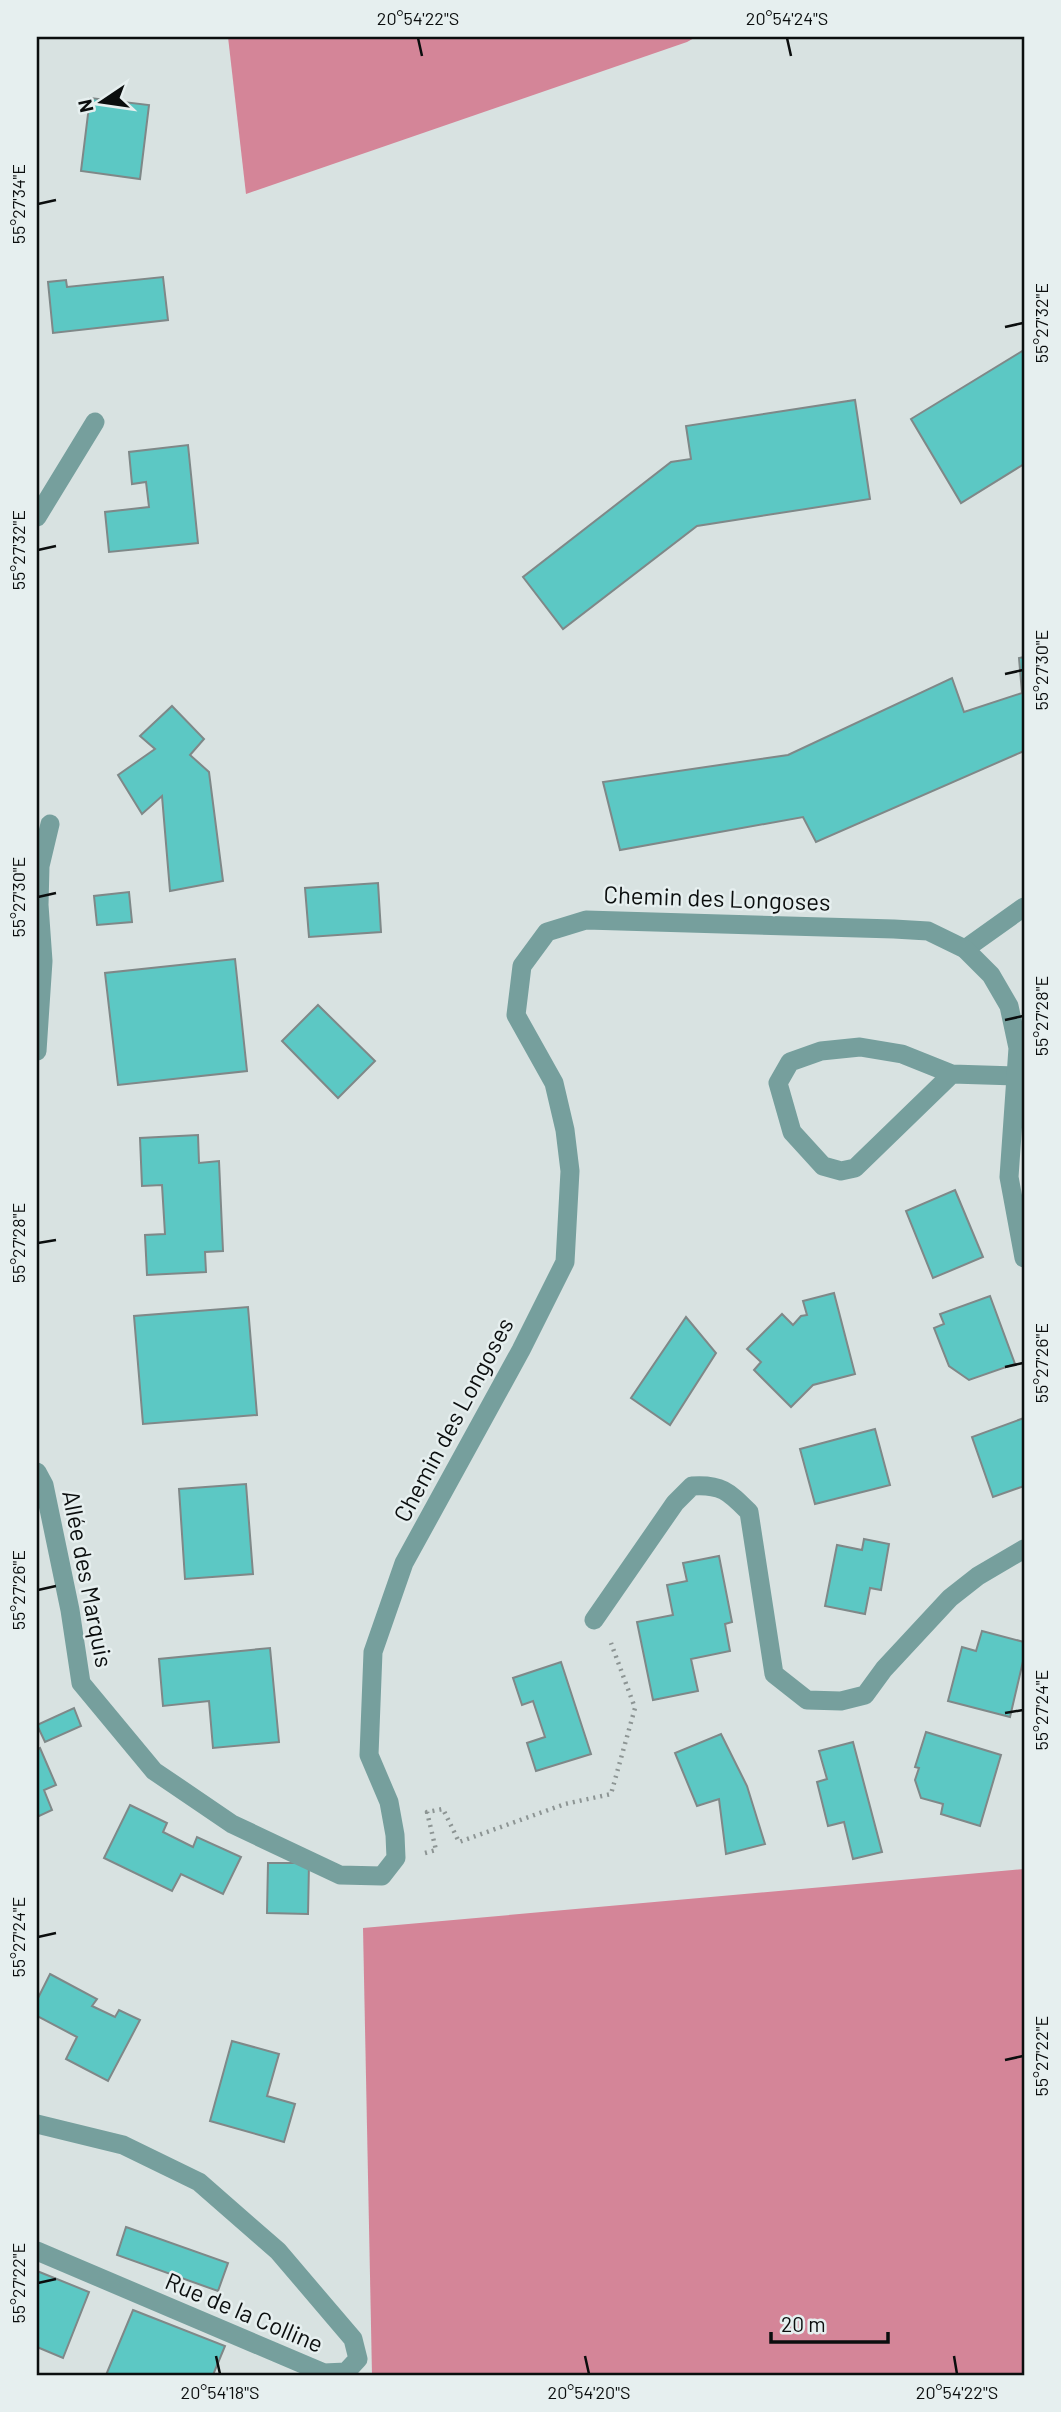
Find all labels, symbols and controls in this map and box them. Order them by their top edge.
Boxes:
text: 20°54'22"S [377,7,459,29]
text: 20°54'24"S [746,7,828,29]
north arrow [66,66,136,136]
text: N [72,97,98,115]
text: 55°27'34"E [7,164,29,244]
text: 55°27'32"E [1030,283,1052,363]
text: 55°27'32"E [7,510,29,590]
text: 55°27'30"E [1030,630,1052,710]
text: 55°27'30"E [7,857,29,937]
street label: Chemin des Longoses [603,879,831,916]
text: 55°27'28"E [1030,976,1052,1056]
text: 55°27'28"E [7,1203,29,1283]
street label: Chemin des Longoses [387,1312,519,1526]
text: 55°27'26"E [1030,1323,1052,1403]
street label: Allée des Marquis [57,1488,120,1670]
text: 55°27'26"E [7,1550,29,1630]
text: 55°27'24"E [1030,1670,1052,1750]
text: 55°27'24"E [7,1897,29,1977]
text: 55°27'22"E [1030,2016,1052,2096]
text: 55°27'22"E [7,2243,29,2323]
street label: Rue de la Colline [161,2265,328,2358]
scale bar [771,2300,888,2344]
text: 20 m [781,2311,826,2336]
text: 20°54'18"S [181,2381,259,2403]
text: 20°54'20"S [547,2381,631,2403]
text: 20°54'22"S [916,2381,998,2403]

